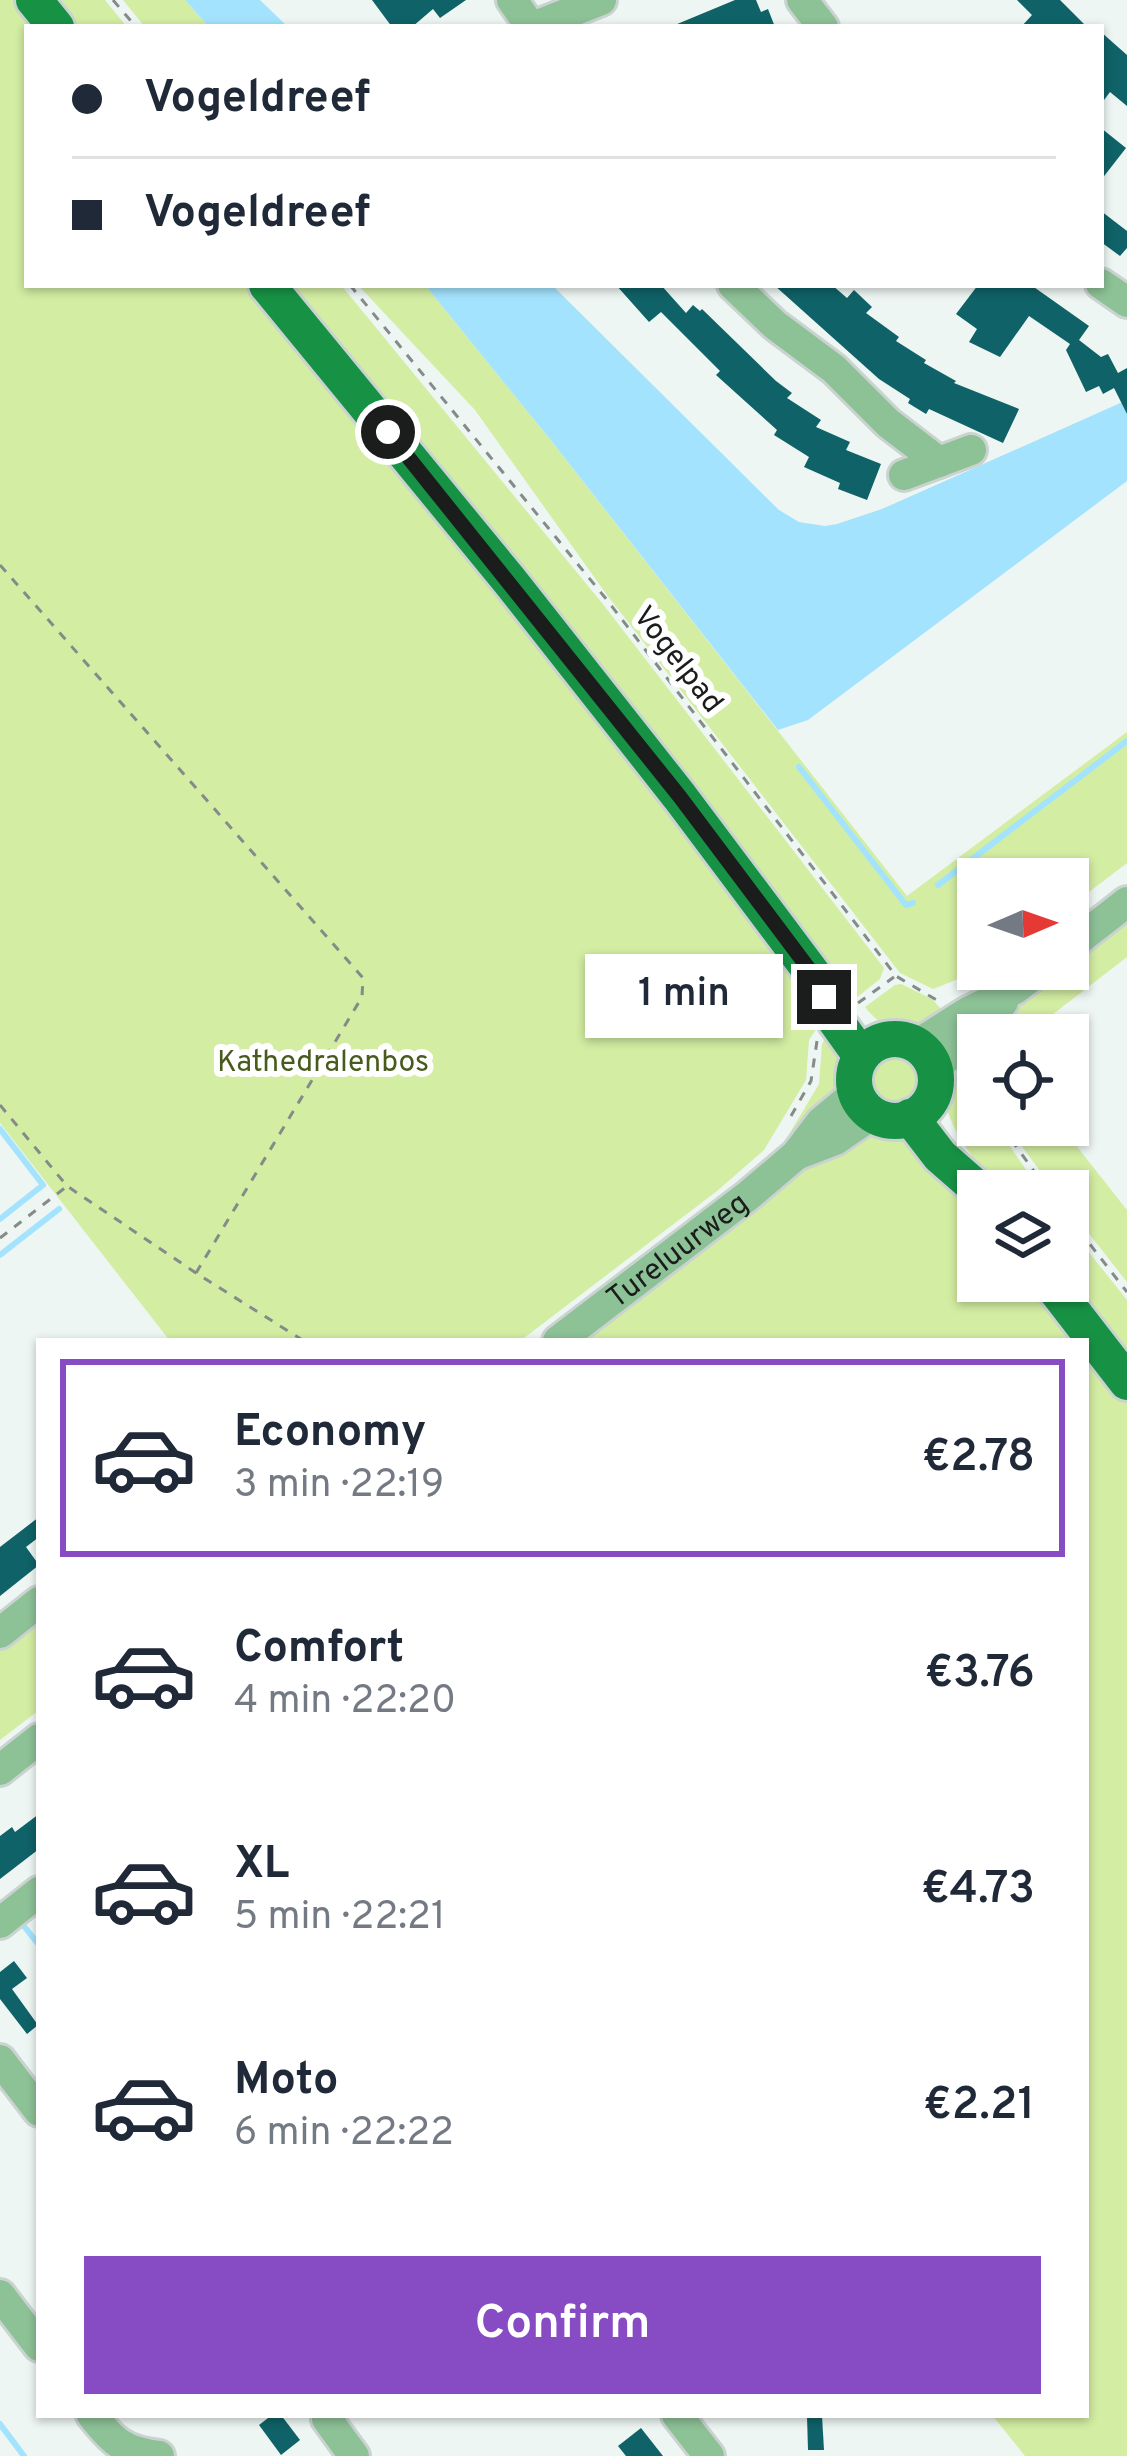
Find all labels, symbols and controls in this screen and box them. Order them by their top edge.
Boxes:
text: Vogeldreef [144,71,370,128]
text: Vogeldreef [144,186,370,243]
route start [361,405,415,459]
street label: Vogelpad [624,600,730,721]
north arrow [957,858,1089,990]
map controls [957,858,1089,1302]
callout: 1 min [584,955,782,1039]
route end [797,970,851,1024]
text: 1 min [638,971,730,1020]
button: locate [957,1014,1089,1146]
park label: Kathedralenbos [217,1045,429,1082]
button: layers [957,1170,1089,1302]
street label: Tureluurweg [600,1186,757,1318]
icon: car [90,1404,198,1512]
text: Economy [234,1405,426,1462]
text: €2.78 [922,1430,1035,1487]
text: 3 min · 22:19 [234,1462,444,1511]
icon: car [90,1620,198,1728]
text: Comfort [234,1621,404,1678]
text: €3.76 [925,1646,1035,1703]
text: 4 min · 22:20 [234,1678,456,1727]
icon: car [90,1836,198,1944]
text: XL [234,1837,289,1894]
text: €4.73 [921,1862,1035,1919]
text: 5 min · 22:21 [234,1894,446,1943]
icon: car [90,2052,198,2160]
text: Moto [234,2053,338,2110]
text: €2.21 [923,2078,1035,2135]
text: 6 min · 22:22 [234,2110,454,2159]
button: Confirm [84,2256,1041,2394]

